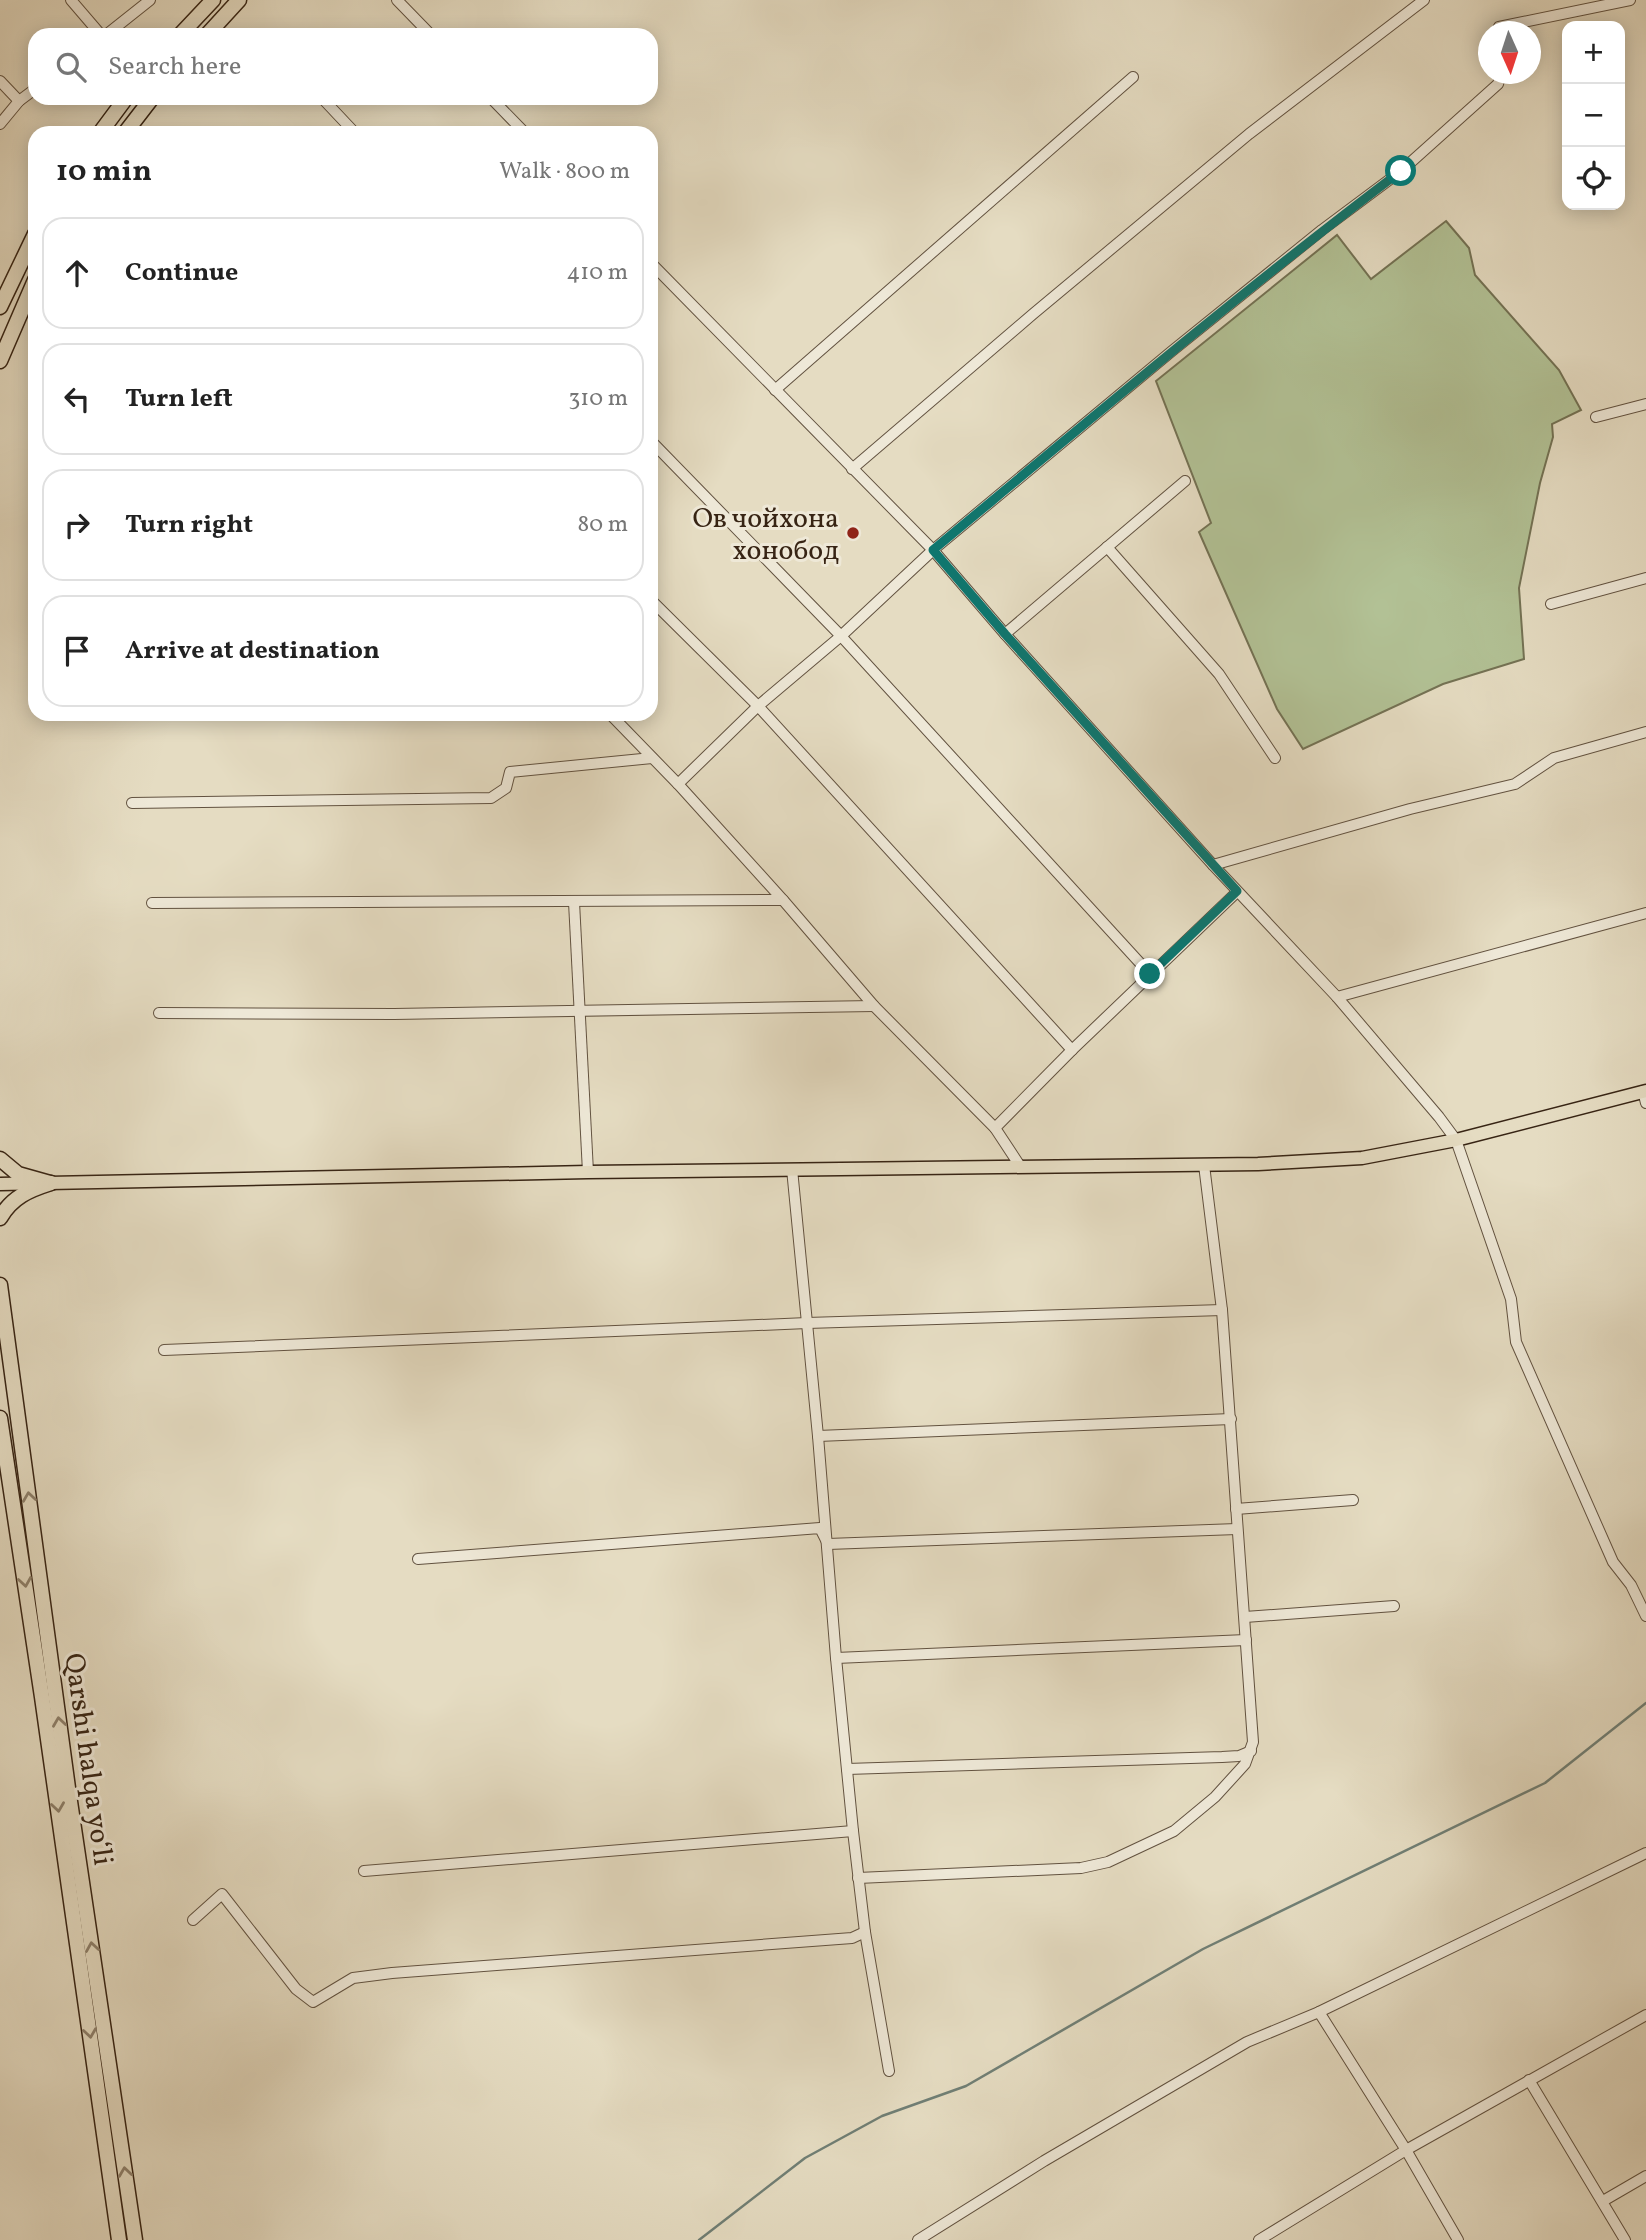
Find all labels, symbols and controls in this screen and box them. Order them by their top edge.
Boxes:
north arrow [1478,21,1541,84]
map controls [1562,21,1625,210]
button: + [1562,21,1625,84]
search box [28,28,658,105]
icon: search [52,48,90,86]
text: Search here [108,49,241,85]
button: − [1562,84,1625,147]
button: locate [1562,147,1625,210]
text: 10 min [56,151,152,193]
route start [1385,155,1416,186]
text: Walk · 800 m [499,156,630,188]
icon: ahead [58,254,96,292]
text: Continue [125,255,238,291]
text: 410 m [567,257,628,289]
icon: left [58,380,96,418]
text: Turn left [125,381,233,417]
text: 310 m [568,383,628,415]
place label: Ов чойхона хонобод [692,500,839,571]
icon: right [58,506,96,544]
text: Turn right [125,507,253,543]
text: 80 m [578,509,628,541]
marker: Ов чойхона хонобод [845,525,861,541]
icon: arrive [58,632,96,670]
text: Arrive at destination [125,633,380,669]
route end [1134,958,1165,989]
one-way arrow [21,1491,36,1503]
one-way arrow [17,1576,32,1588]
street label: Qarshi halqa yoʻli [53,1651,122,1868]
one-way arrow [52,1716,67,1728]
one-way arrow [50,1801,65,1813]
one-way arrow [85,1941,100,1953]
one-way arrow [82,2027,97,2038]
one-way arrow [118,2166,133,2178]

